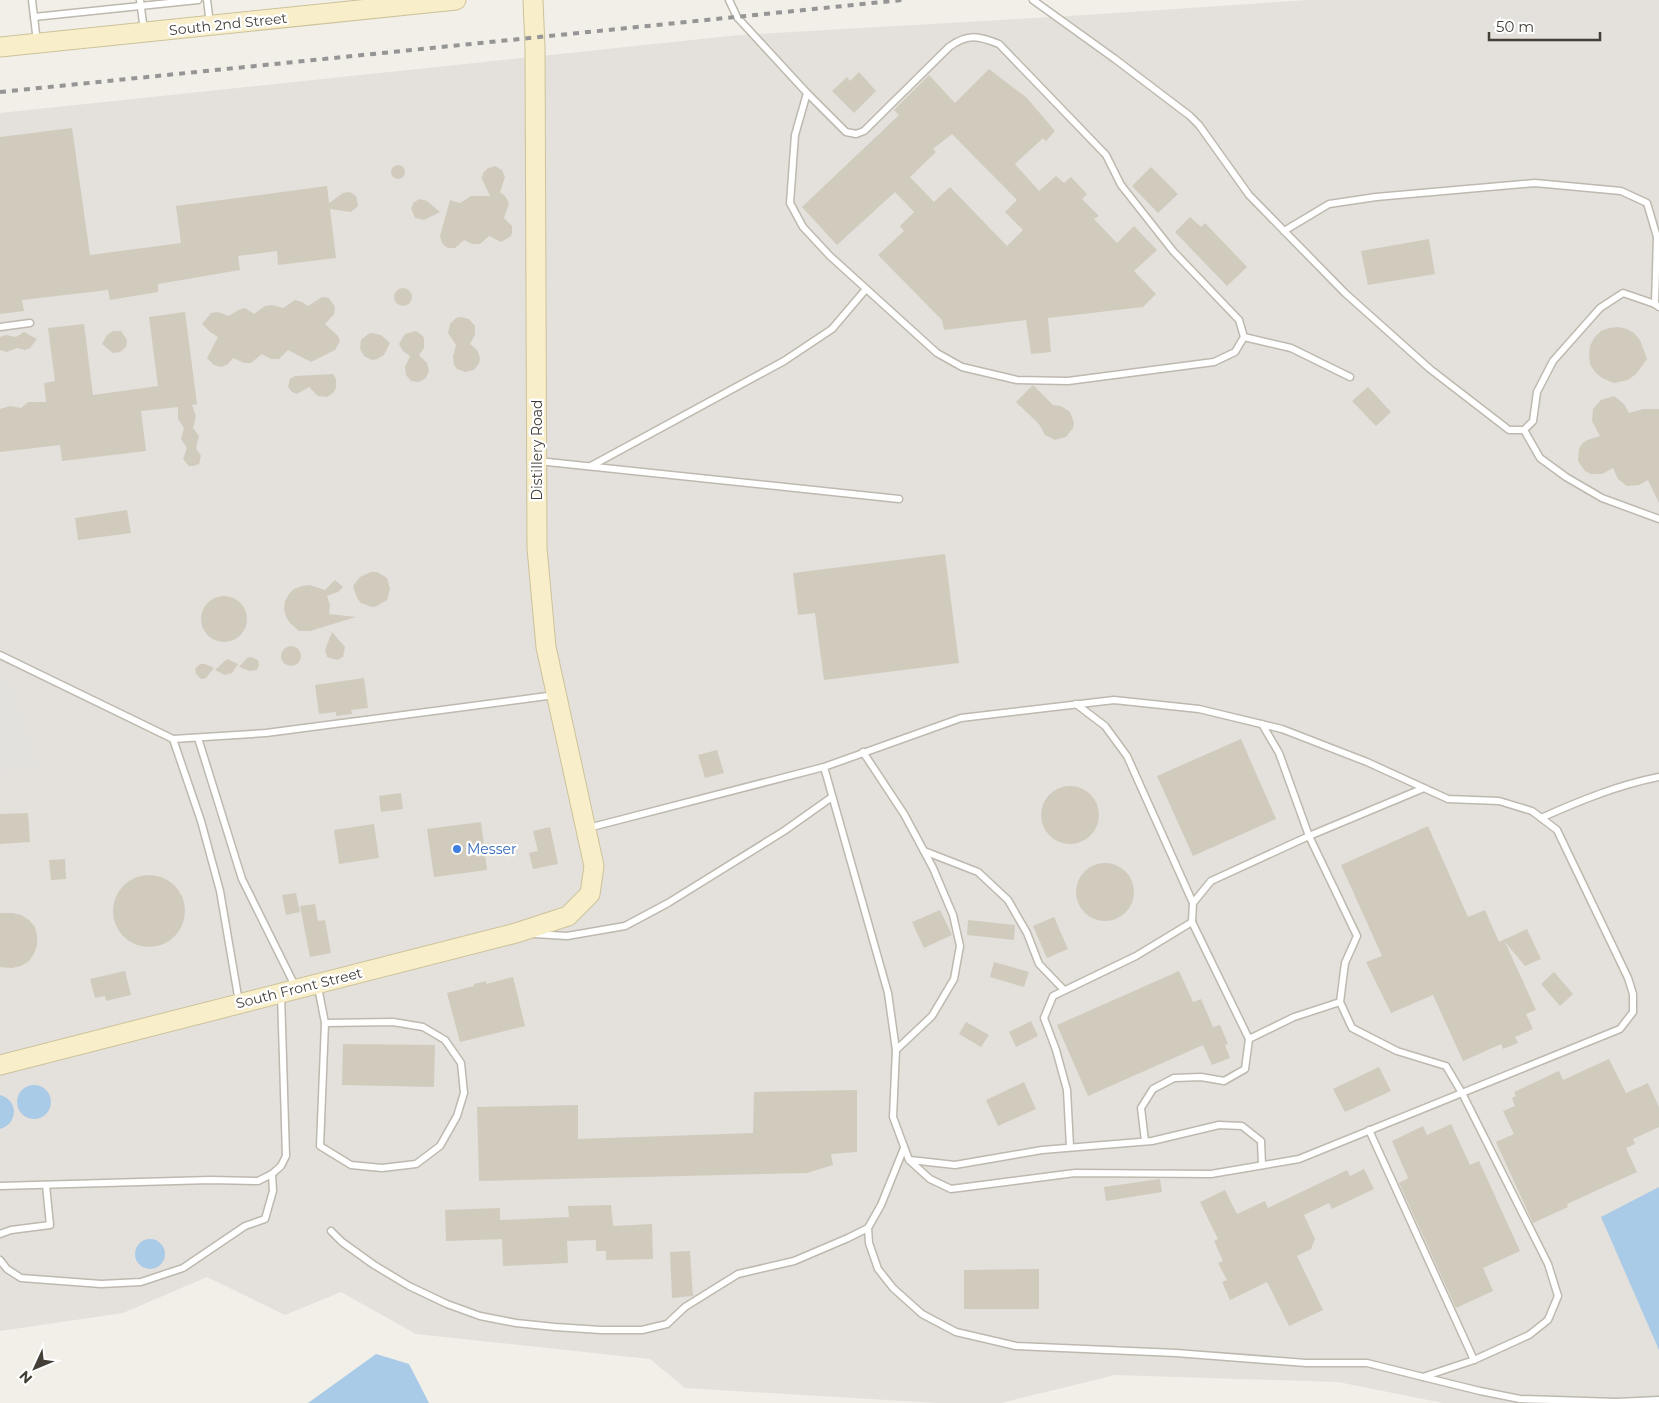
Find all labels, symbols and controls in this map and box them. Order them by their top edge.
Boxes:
street label: South 2nd Street [168,9,288,39]
scale bar [1489,10,1600,42]
text: 50 m [1496,17,1534,36]
street label: Distillery Road [528,400,546,500]
place label: Messer [467,840,517,858]
marker: Messer [451,843,463,855]
street label: South Front Street [234,964,364,1012]
north arrow [10,1343,60,1393]
text: N [15,1367,36,1387]

